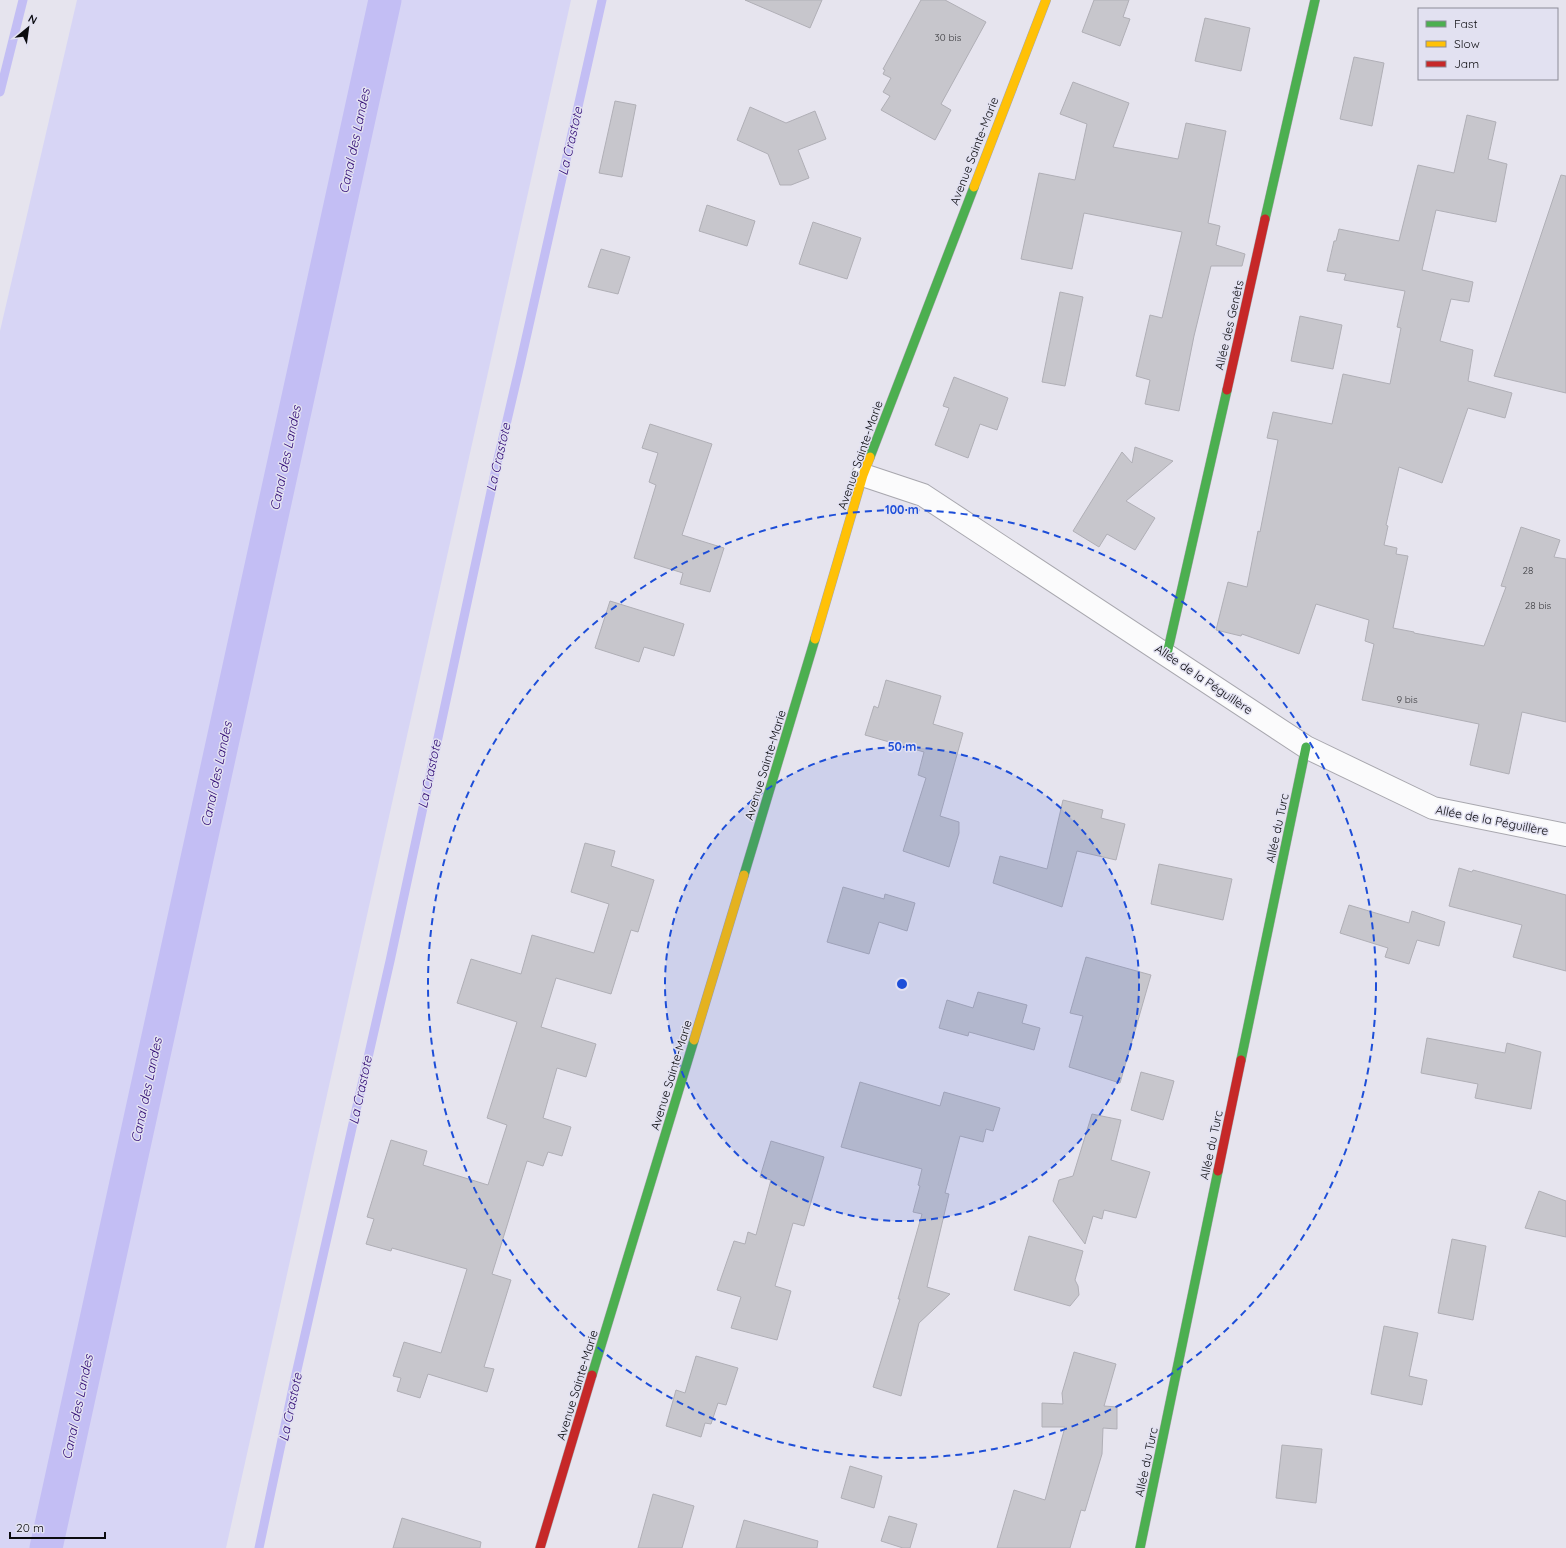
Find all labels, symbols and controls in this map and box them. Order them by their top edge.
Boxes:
north arrow [8,8,48,48]
legend [1418,8,1558,80]
text: N [26,11,40,27]
text: Fast [1454,16,1478,31]
house number: 30 bis [935,31,962,44]
text: Slow [1454,36,1480,51]
text: Jam [1454,56,1479,71]
water label: Canal des Landes [335,86,373,195]
street label: Avenue Sainte-Marie [946,95,1002,207]
water label: La Crastote [554,105,586,177]
street label: Allée des Genêts [1211,278,1247,371]
street label: Avenue Sainte-Marie [834,398,886,512]
water label: Canal des Landes [266,403,304,512]
water label: La Crastote [482,421,514,493]
text: 100 m [885,502,919,517]
house number: 28 [1523,564,1533,577]
house number: 28 bis [1525,599,1552,612]
street label: Allée de la Péguillère [1152,641,1256,717]
house number: 9 bis [1396,693,1418,706]
street label: Avenue Sainte-Marie [741,708,789,822]
water label: Canal des Landes [197,719,235,828]
water label: La Crastote [414,738,444,810]
text: 50 m [888,739,916,754]
street label: Allée du Turc [1262,792,1292,864]
street label: Allée de la Péguillère [1434,802,1550,838]
centre of rings [895,977,909,991]
street label: Avenue Sainte-Marie [647,1018,695,1132]
water label: Canal des Landes [127,1035,165,1144]
water label: La Crastote [345,1054,375,1126]
street label: Allée du Turc [1196,1109,1226,1181]
street label: Avenue Sainte-Marie [553,1328,601,1442]
water label: Canal des Landes [58,1352,96,1461]
water label: La Crastote [275,1371,305,1443]
street label: Allée du Turc [1131,1426,1161,1498]
scale bar [10,1514,105,1540]
text: 20 m [16,1520,44,1535]

